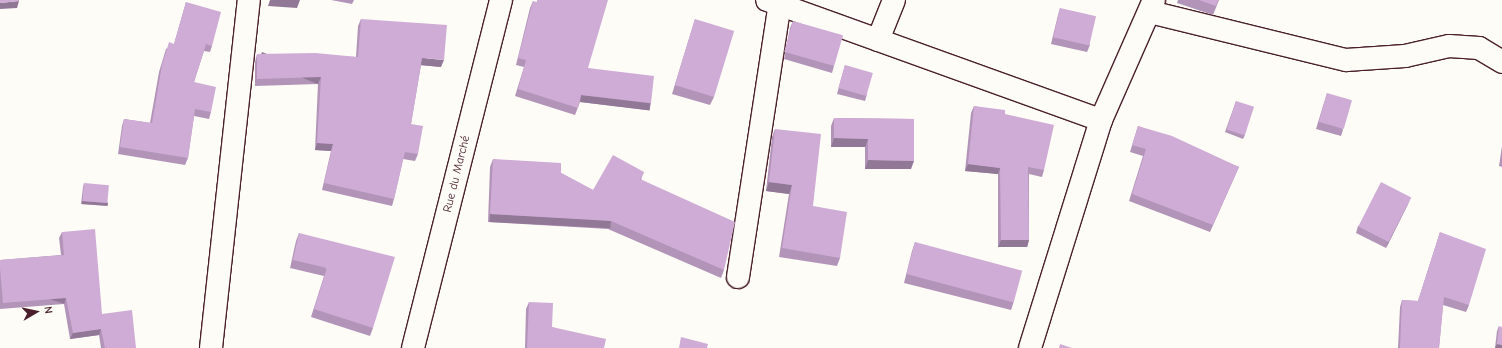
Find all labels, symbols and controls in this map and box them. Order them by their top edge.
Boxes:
street label: Rue du Marché [440,134,474,214]
north arrow [16,292,56,332]
text: N [41,305,55,315]

